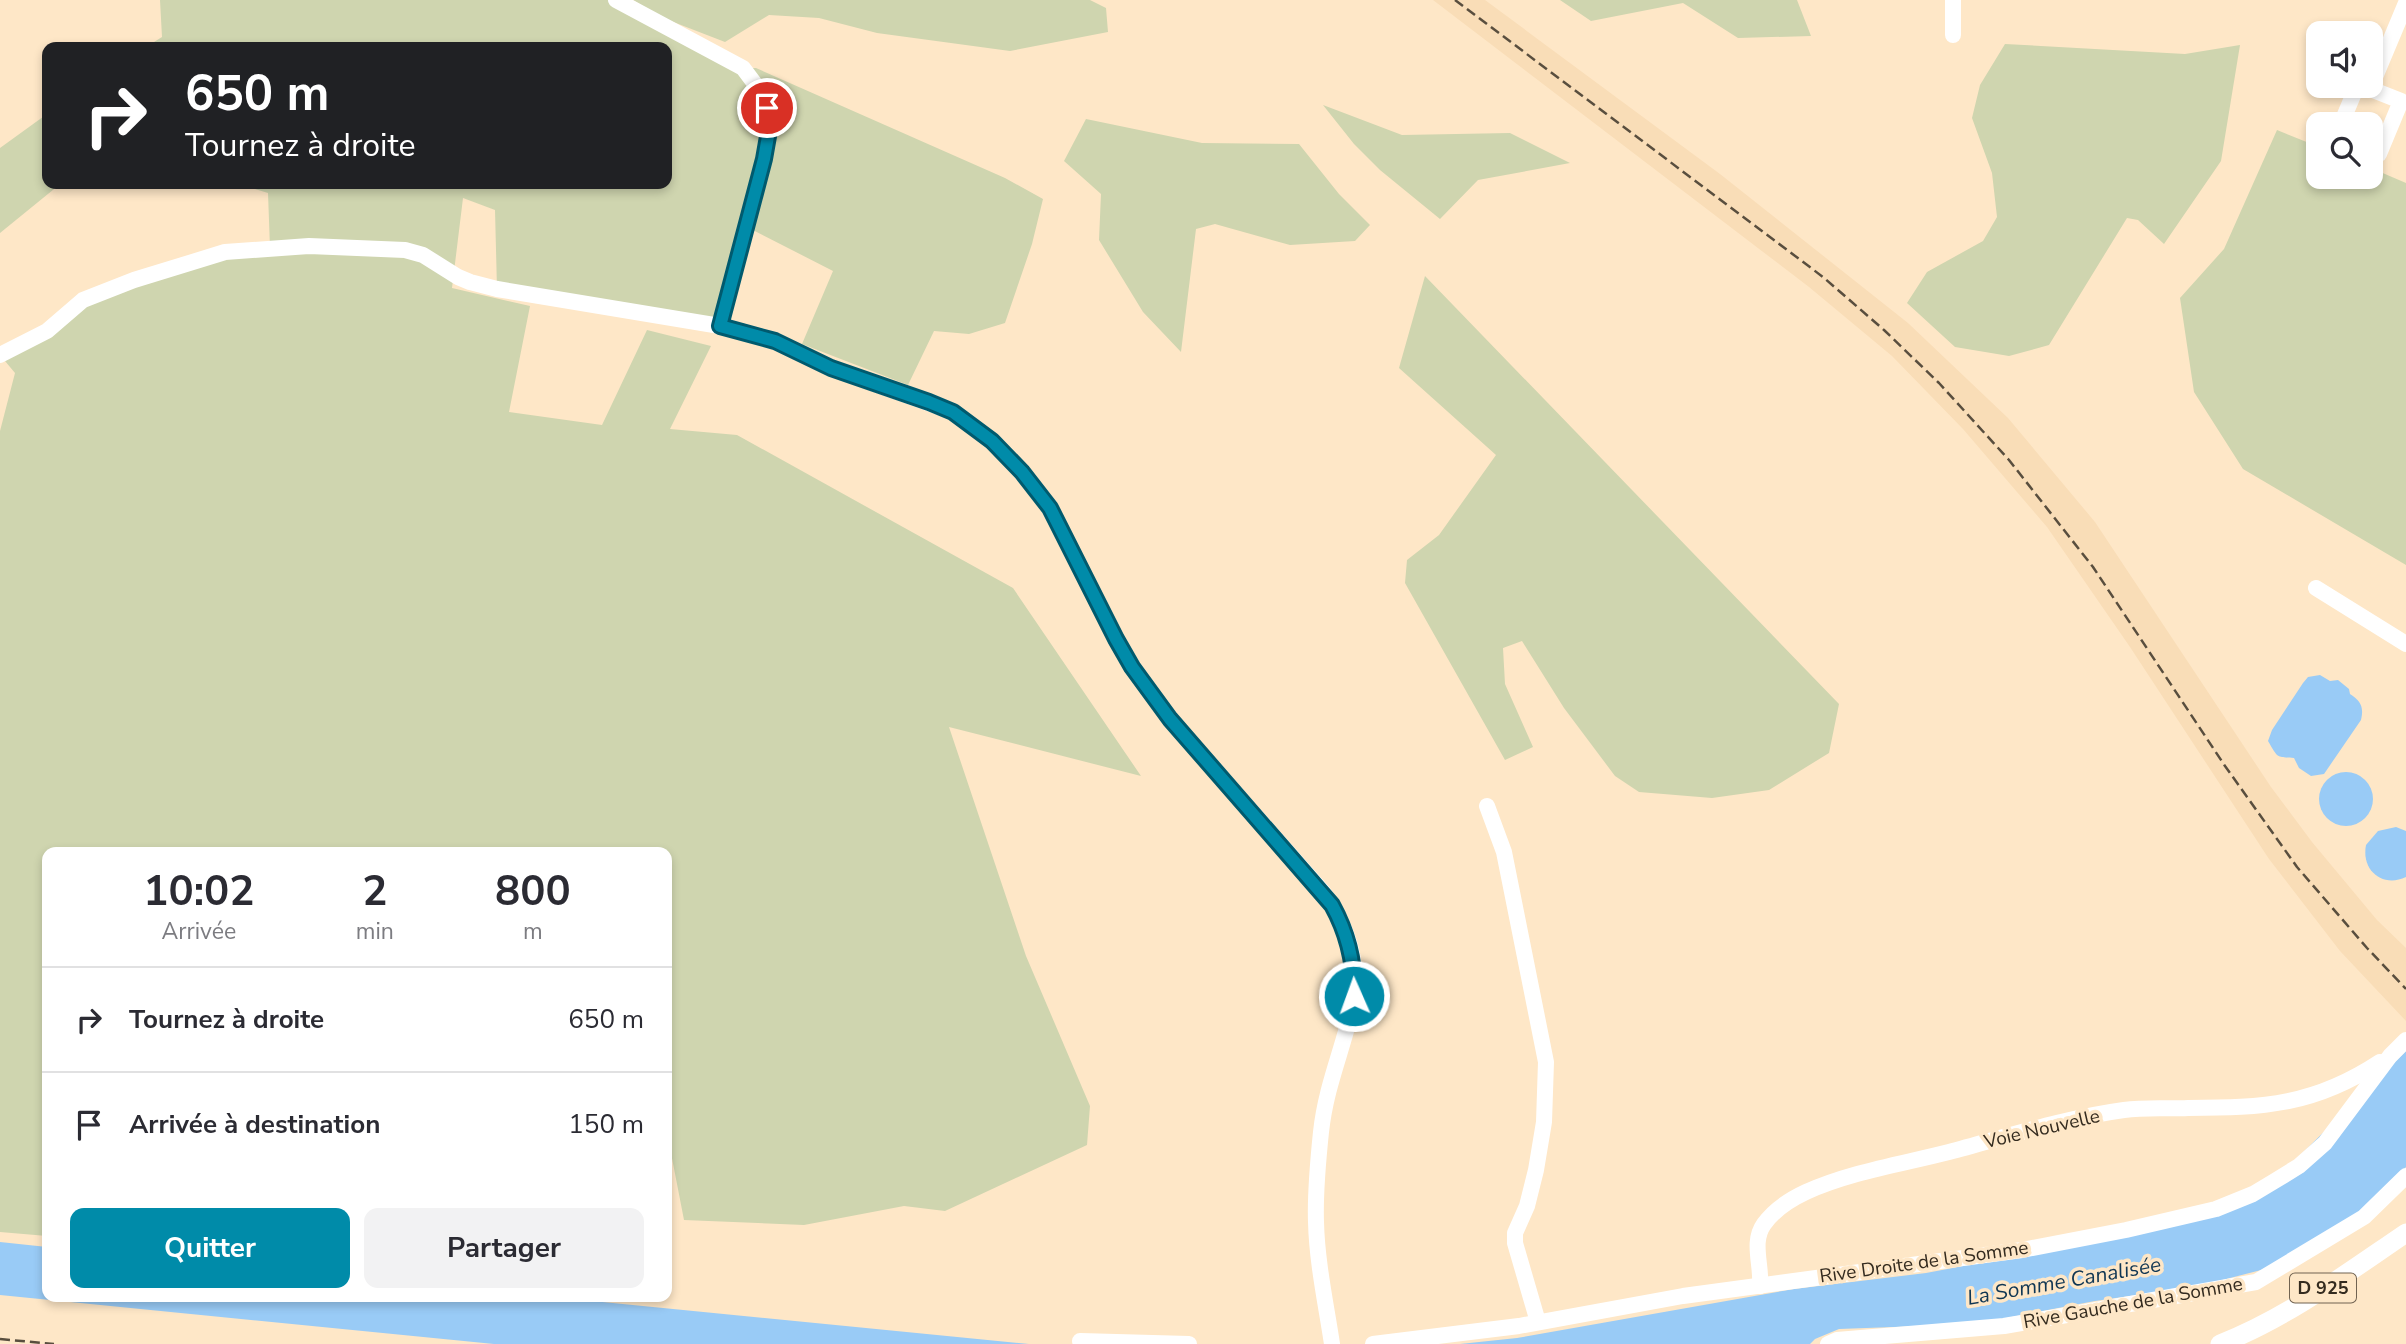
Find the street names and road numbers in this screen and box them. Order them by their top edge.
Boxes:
street label: Voie Nouvelle [1980,1103,2103,1155]
street label: Rive Droite de la Somme [1818,1234,2030,1290]
street label: Rive Gauche de la Somme [2021,1271,2245,1335]
road number: D 925 [2290,1274,2356,1302]

